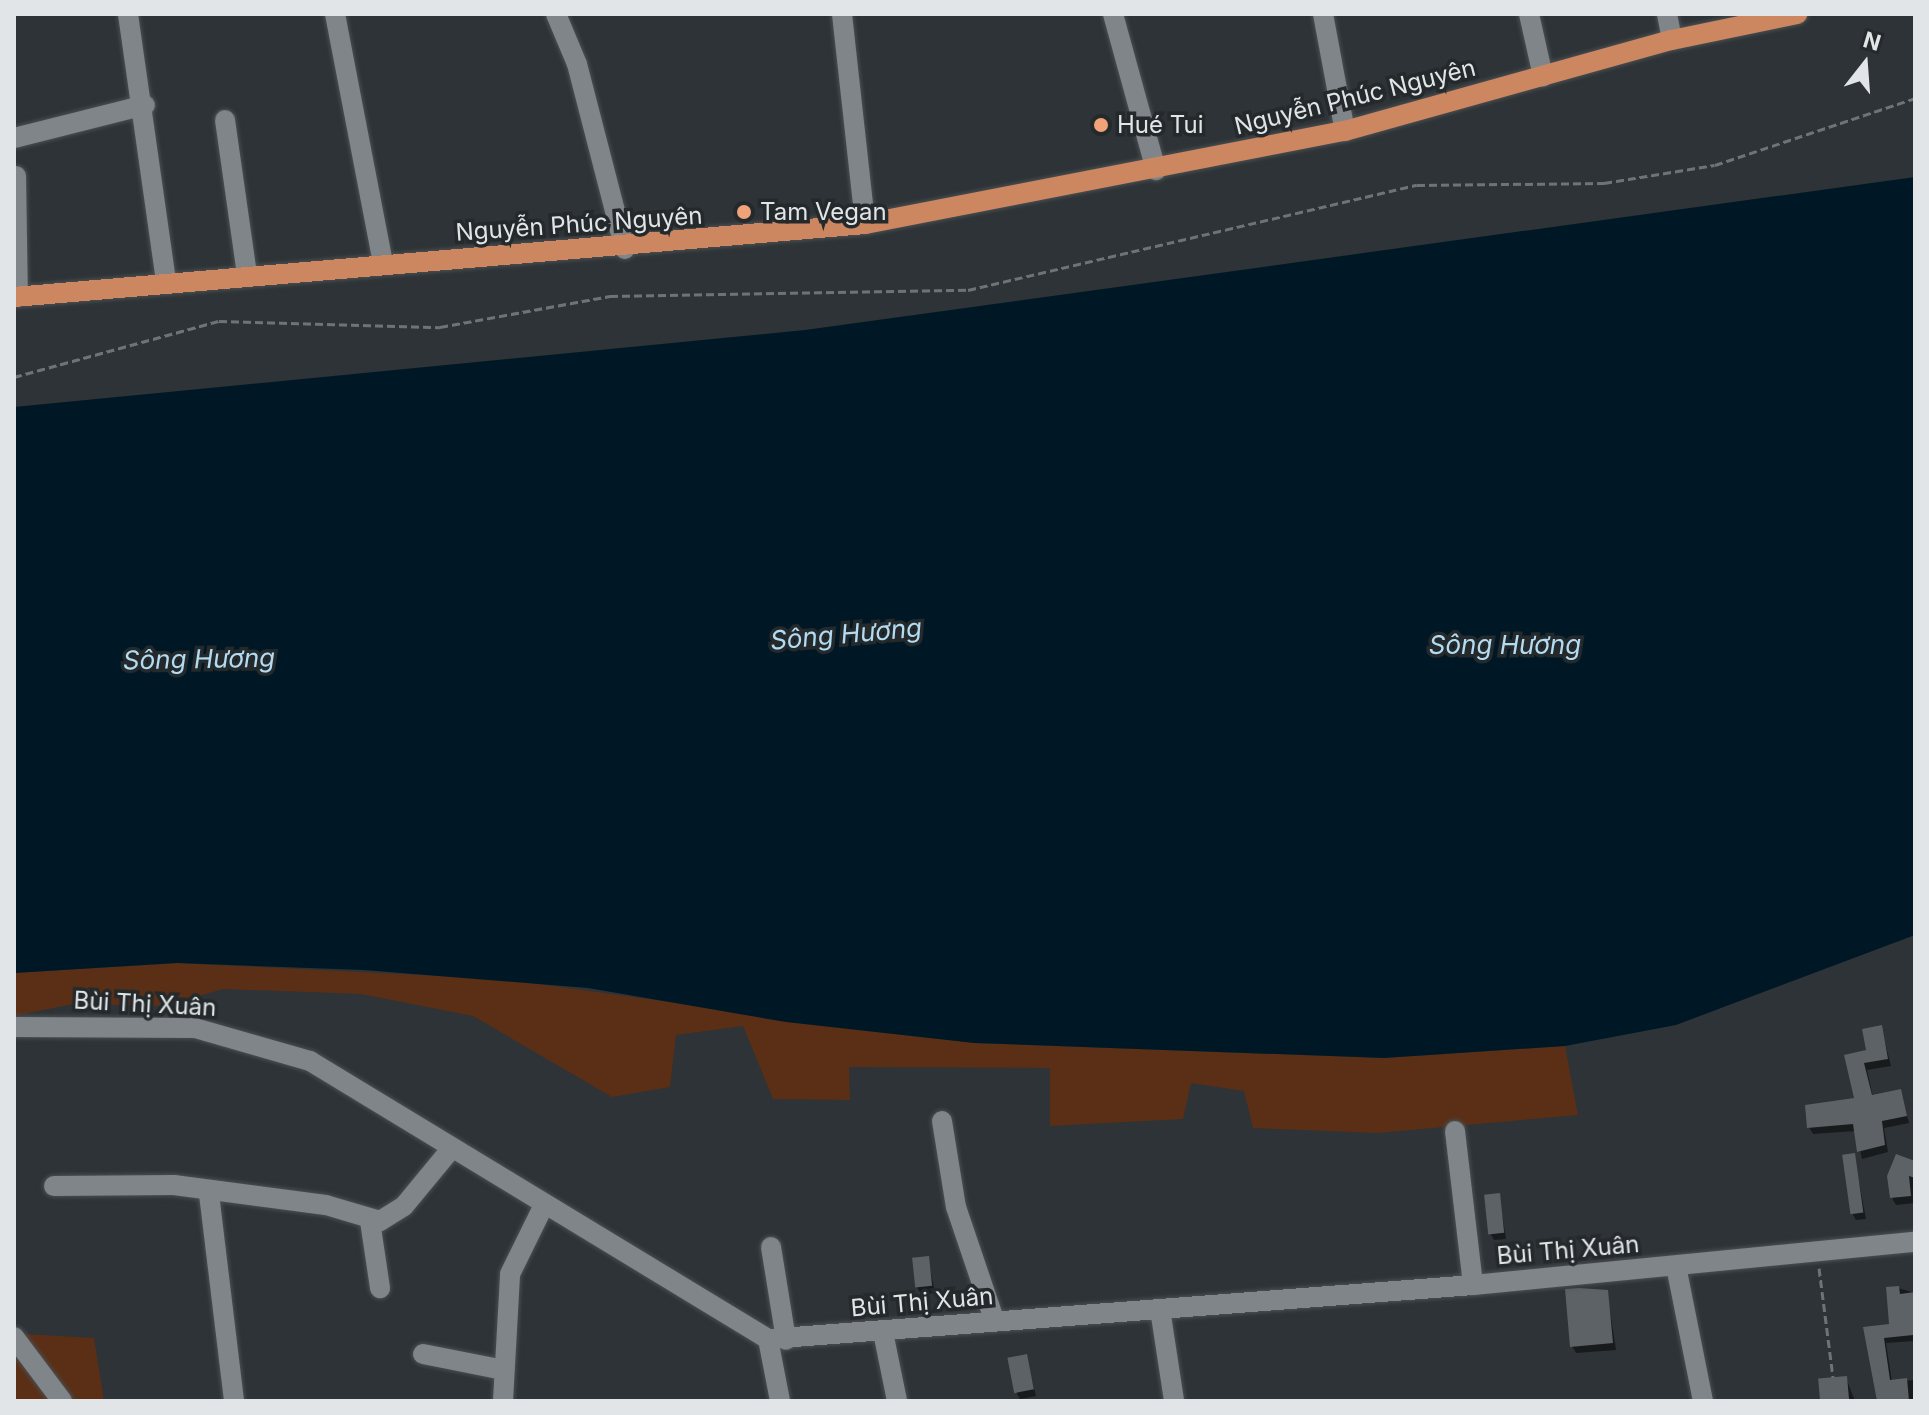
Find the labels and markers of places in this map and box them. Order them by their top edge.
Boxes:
place label: Hué Tui [1117,111,1203,139]
marker: Hué Tui [1092,116,1110,134]
place label: Tam Vegan [760,198,887,226]
marker: Tam Vegan [735,203,753,221]

